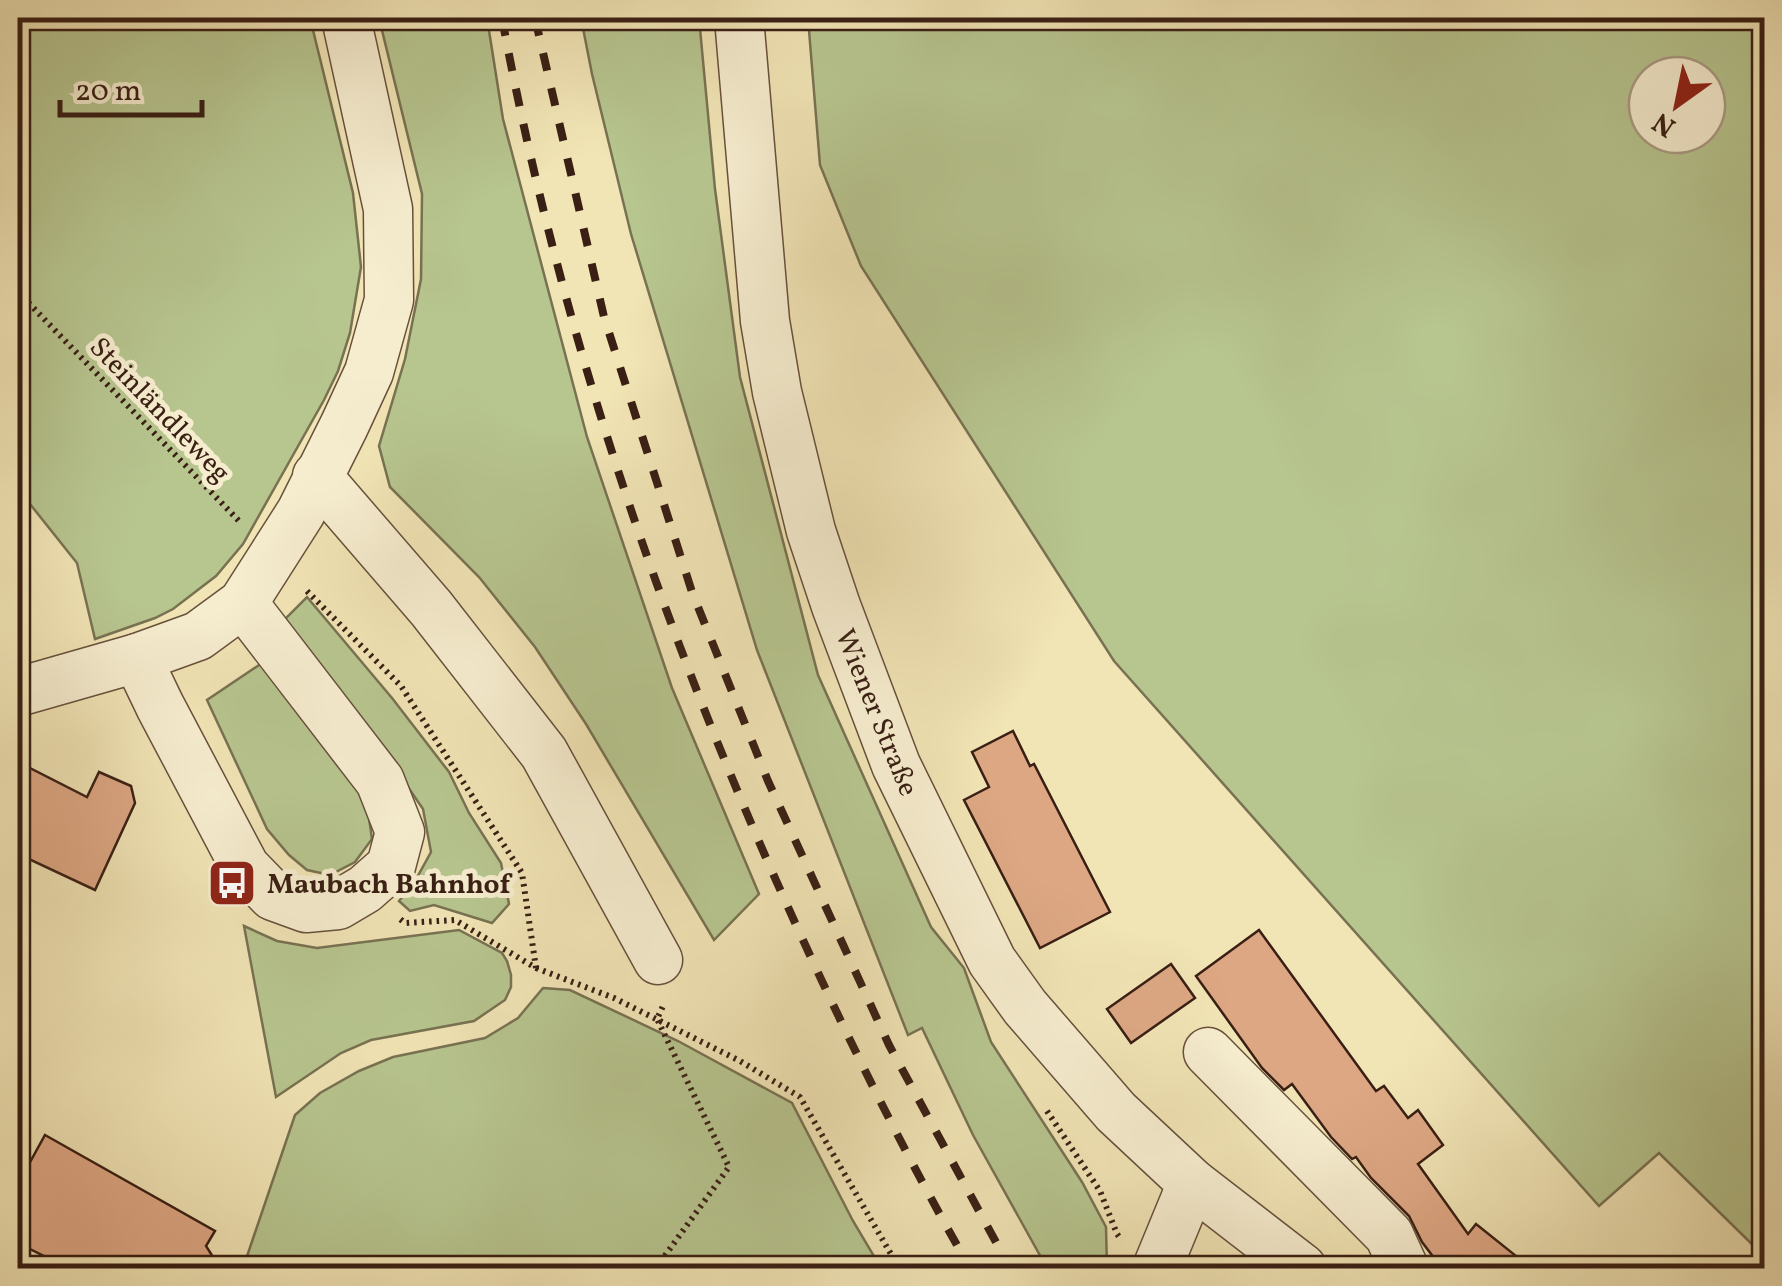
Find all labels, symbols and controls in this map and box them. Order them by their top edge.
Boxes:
scale bar [60,55,202,117]
north arrow [1627,55,1727,155]
text: 20 m [75,71,141,113]
text: N [1646,102,1684,146]
street label: Steinländleweg [80,329,239,492]
street label: Wiener Straße [824,623,927,802]
bus stop icon: Maubach Bahnhof [206,857,258,909]
place label: Maubach Bahnhof [267,866,513,905]

